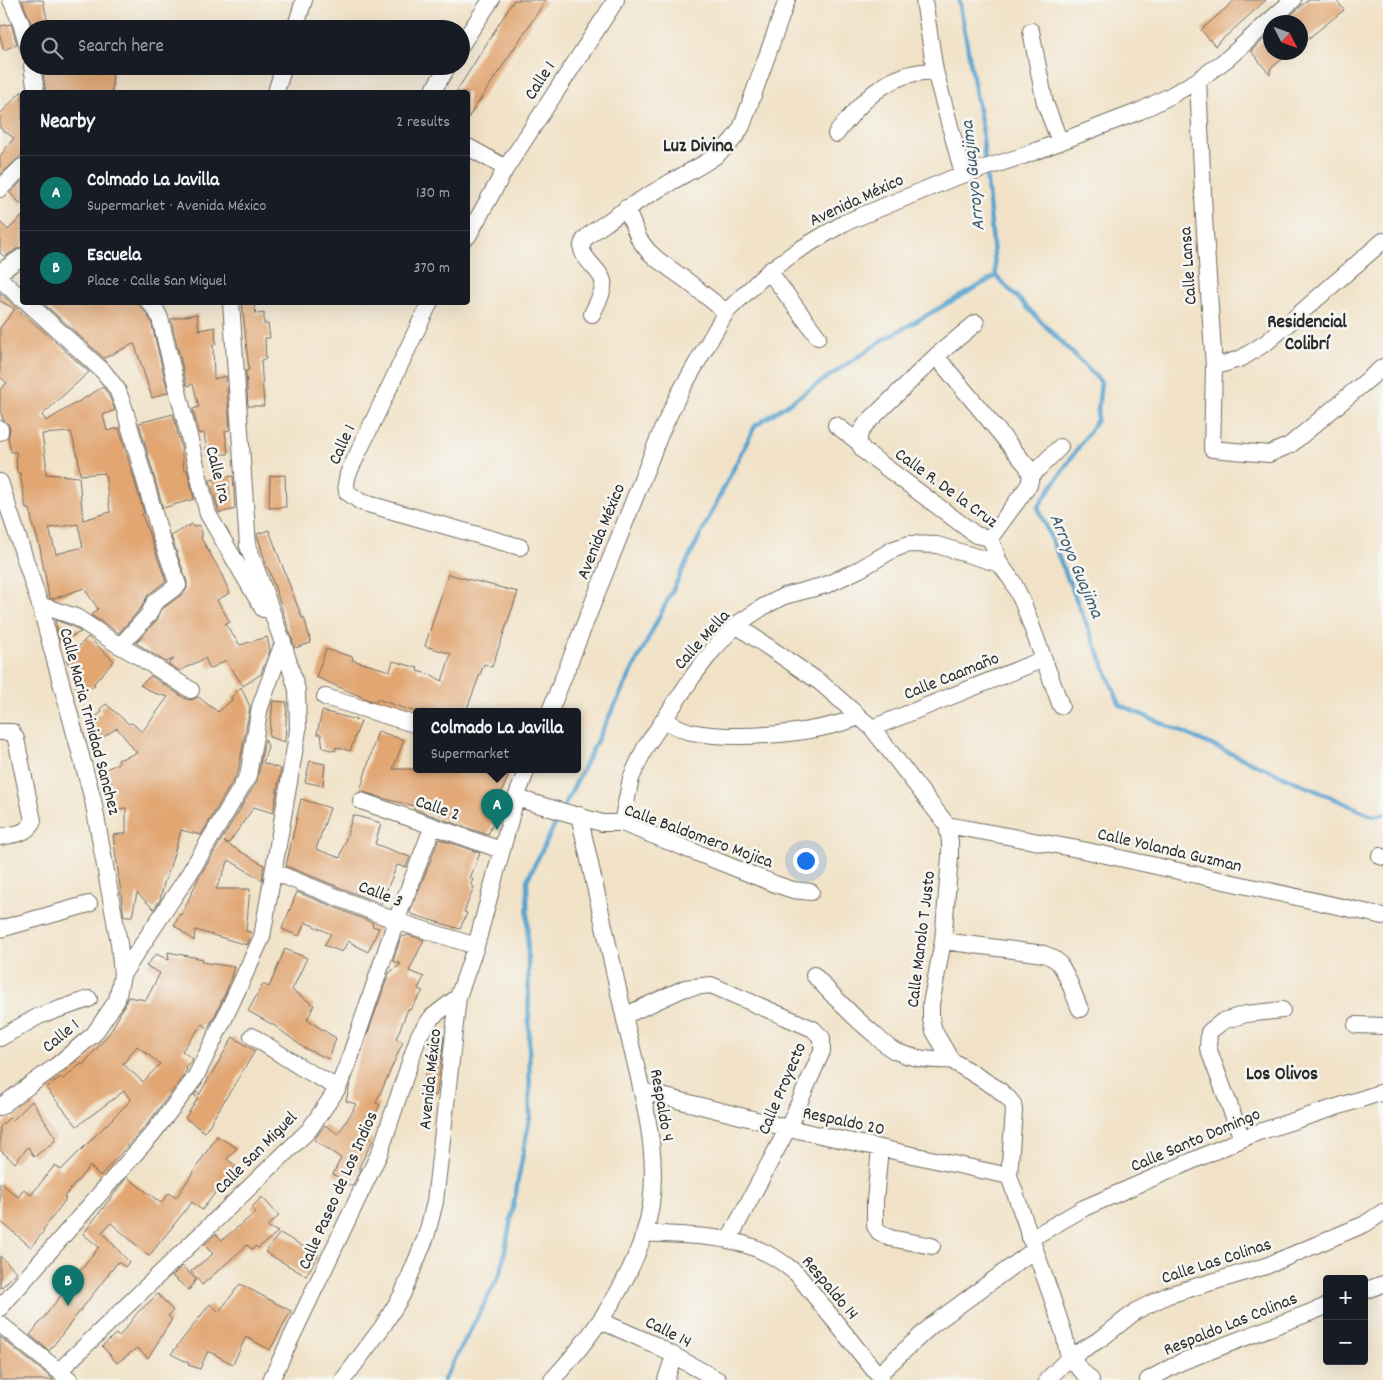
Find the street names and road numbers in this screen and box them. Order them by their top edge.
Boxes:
street label: Calle 1 [519,57,563,106]
street label: Avenida México [806,169,908,234]
street label: Calle Lansa [1174,225,1205,306]
street label: Calle 1 [323,421,363,469]
street label: Calle R. De la Cruz [889,443,1002,535]
street label: Calle 1ra [198,444,236,506]
street label: Avenida México [572,480,633,584]
street label: Calle Mella [669,605,737,676]
street label: Calle Maria Trinidad Sanchez [52,625,126,818]
street label: Calle Caamaño [900,647,1003,708]
street label: Calle 2 [411,790,463,829]
street label: Calle Baldomero Mojica [620,799,777,876]
street label: Calle Yolanda Guzman [1095,823,1244,880]
street label: Calle Manolo T Justo [902,870,943,1009]
street label: Calle 3 [354,875,406,915]
street label: Calle 1 [38,1014,86,1060]
street label: Avenida México [414,1028,449,1131]
street label: Calle Proyecto [753,1039,814,1139]
street label: Respaldo 4 [642,1067,679,1144]
street label: Respaldo 20 [800,1102,887,1143]
street label: Calle Santo Domingo [1127,1103,1265,1180]
street label: Calle San Miguel [210,1106,304,1201]
street label: Calle Paseo de Los Indios [293,1108,385,1274]
street label: Calle Las Colinas [1159,1233,1275,1292]
street label: Respaldo 14 [795,1251,863,1326]
street label: Respaldo Las Colinas [1160,1287,1302,1364]
street label: Calle 14 [640,1311,696,1356]

